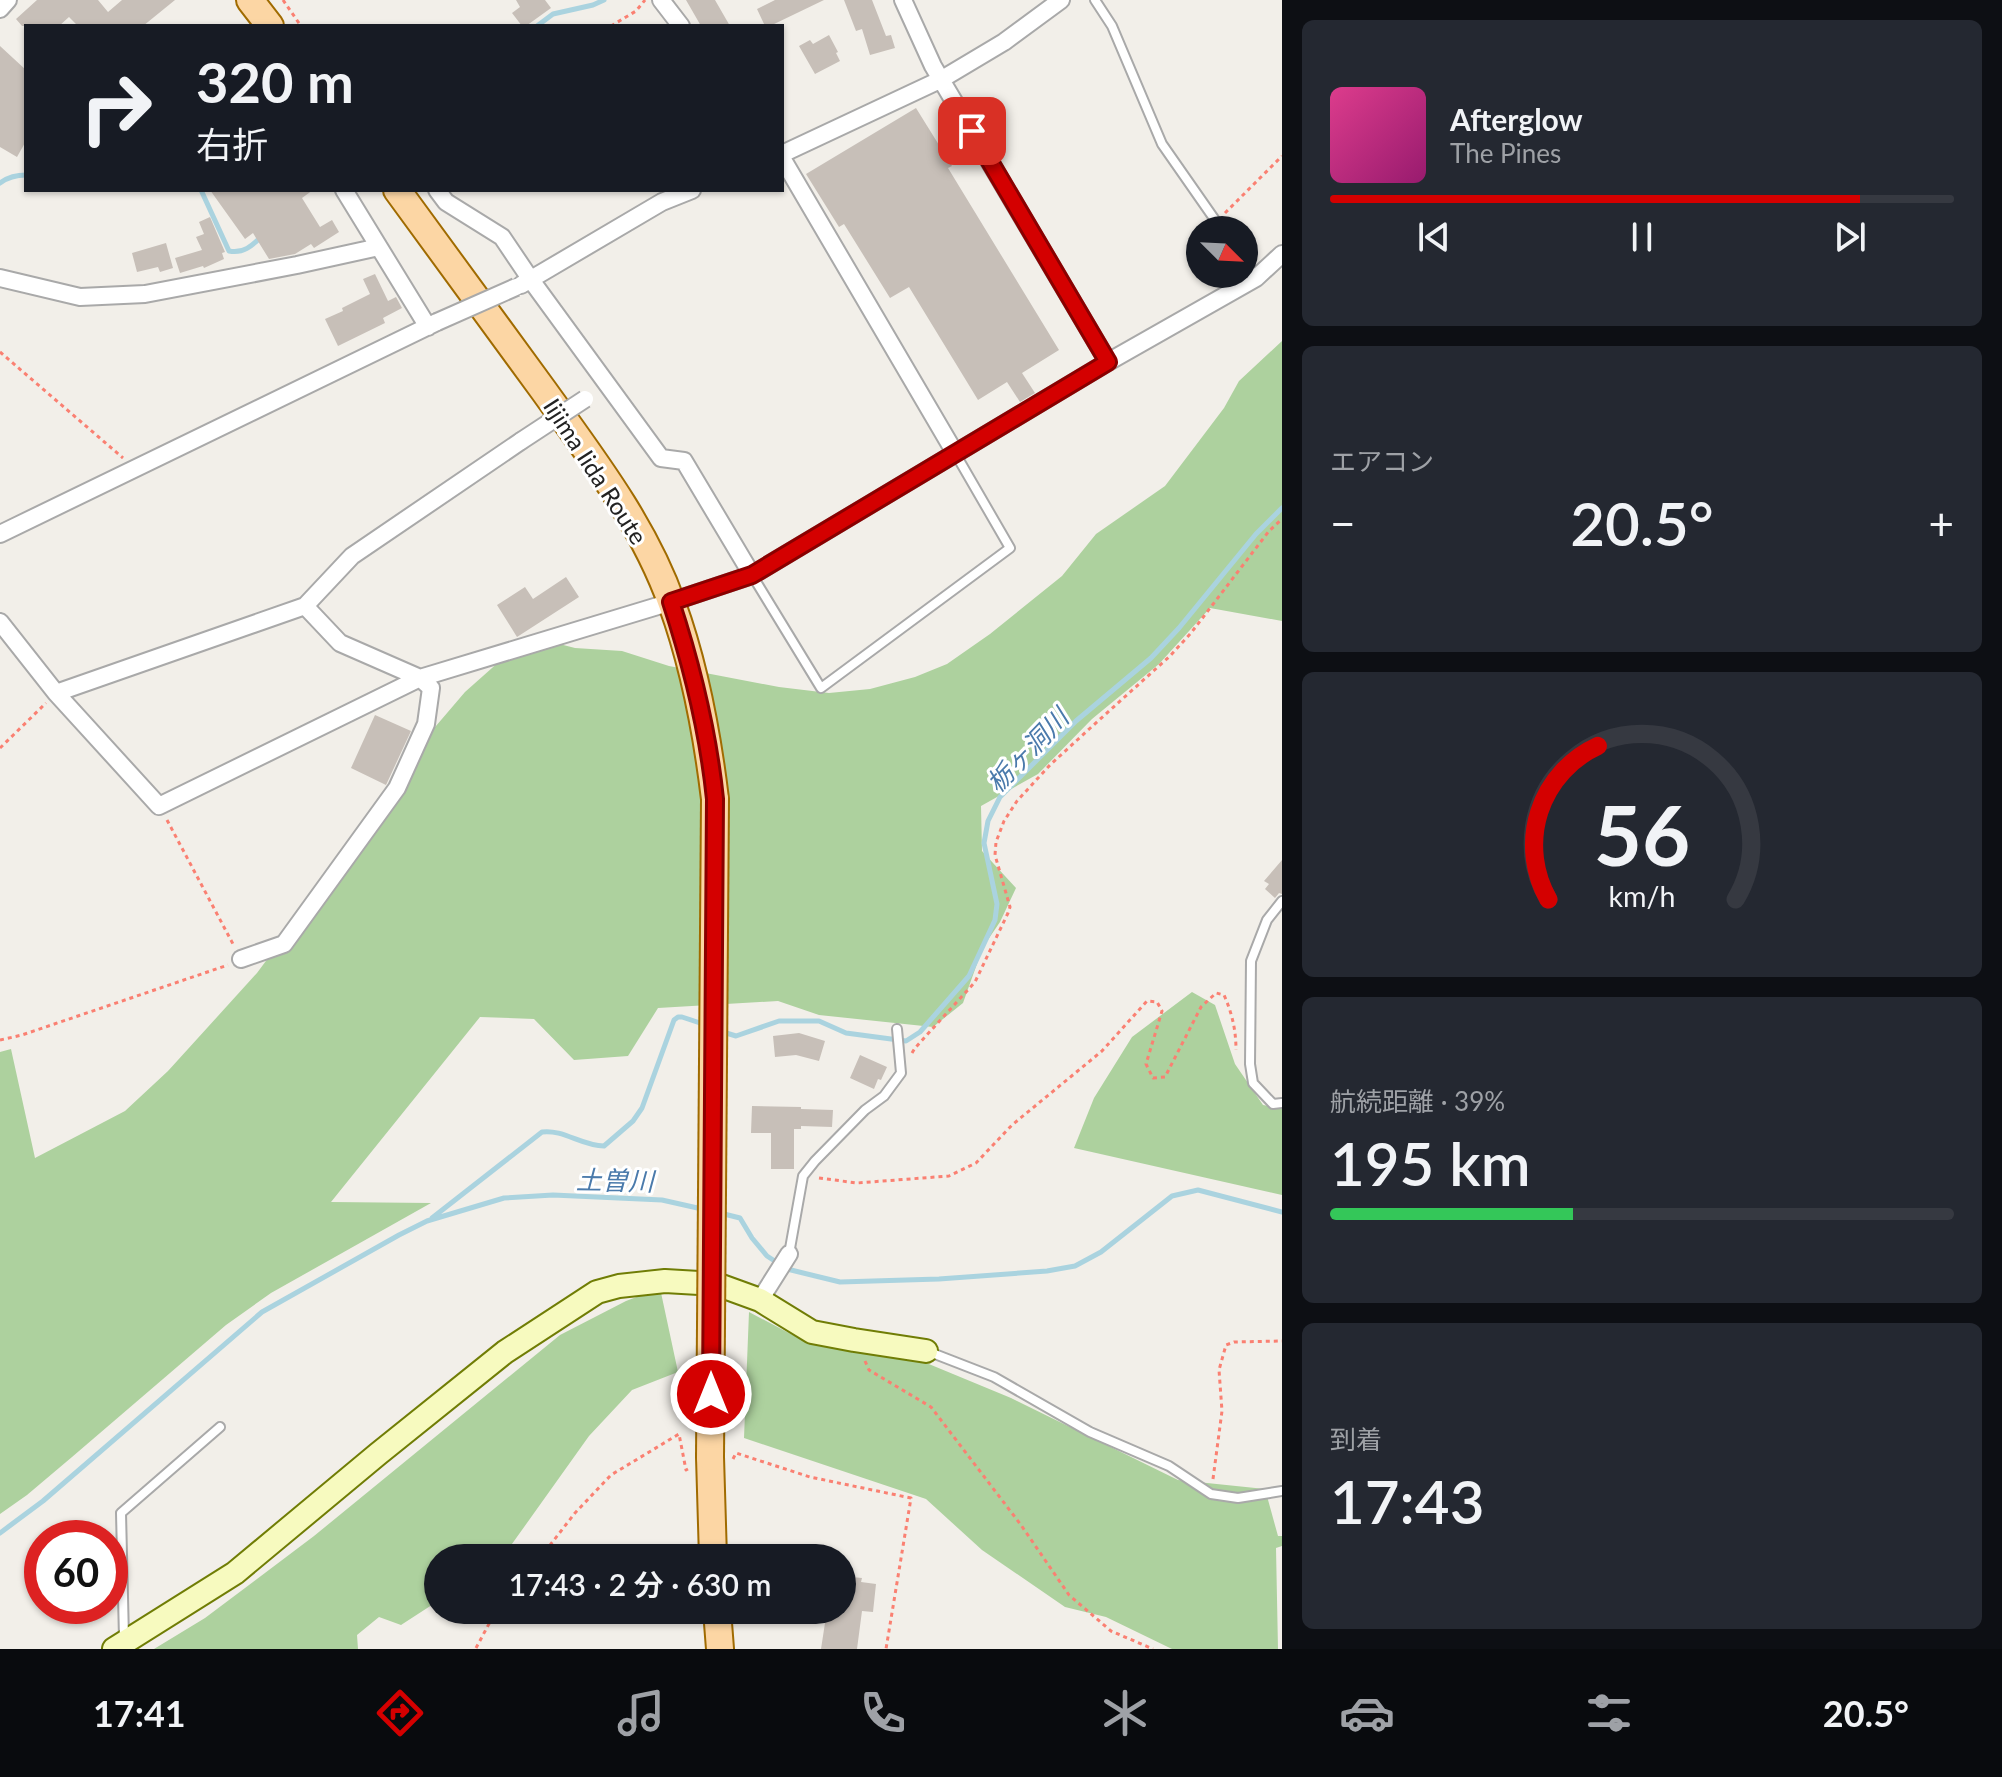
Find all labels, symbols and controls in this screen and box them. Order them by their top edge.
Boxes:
text: 320 m [196,48,354,115]
icon: right [64,56,168,160]
pin [938,97,1006,165]
text: Afterglow [1450,101,1583,137]
icon: arrive [950,109,994,153]
text: 右折 [196,122,268,166]
text: The Pines [1450,137,1561,169]
icon: previous [1412,215,1456,259]
icon: pause [1620,215,1664,259]
icon: next [1828,215,1872,259]
north arrow [1186,216,1258,288]
map controls [1186,216,1258,288]
street label: Iijima Iida Route [538,393,654,549]
text: エアコン [1330,445,1434,477]
text: 20.5° [1570,487,1714,559]
text: − [1330,497,1356,549]
text: + [1928,497,1954,549]
water label: 栃ヶ洞川 [979,699,1077,799]
text: 56 [1594,784,1690,884]
text: km/h [1609,880,1675,914]
text: 航続距離 · 39% [1330,1085,1505,1117]
text: 195 km [1330,1127,1531,1199]
water label: 土曽川 [576,1163,657,1197]
position arrow [669,1352,753,1436]
text: 到着 [1330,1423,1382,1455]
text: 17:43 [1330,1465,1484,1537]
speed limit sign: 60 [24,1520,128,1624]
text: 17:43 · 2 分 · 630 m [509,1566,771,1602]
icon: directions [372,1685,428,1741]
icon: music [613,1685,669,1741]
icon: phone [855,1685,911,1741]
icon: climate [1097,1685,1153,1741]
icon: car [1339,1685,1395,1741]
icon: filters [1581,1685,1637,1741]
text: 17:41 [93,1691,186,1735]
text: 20.5° [1823,1691,1909,1735]

